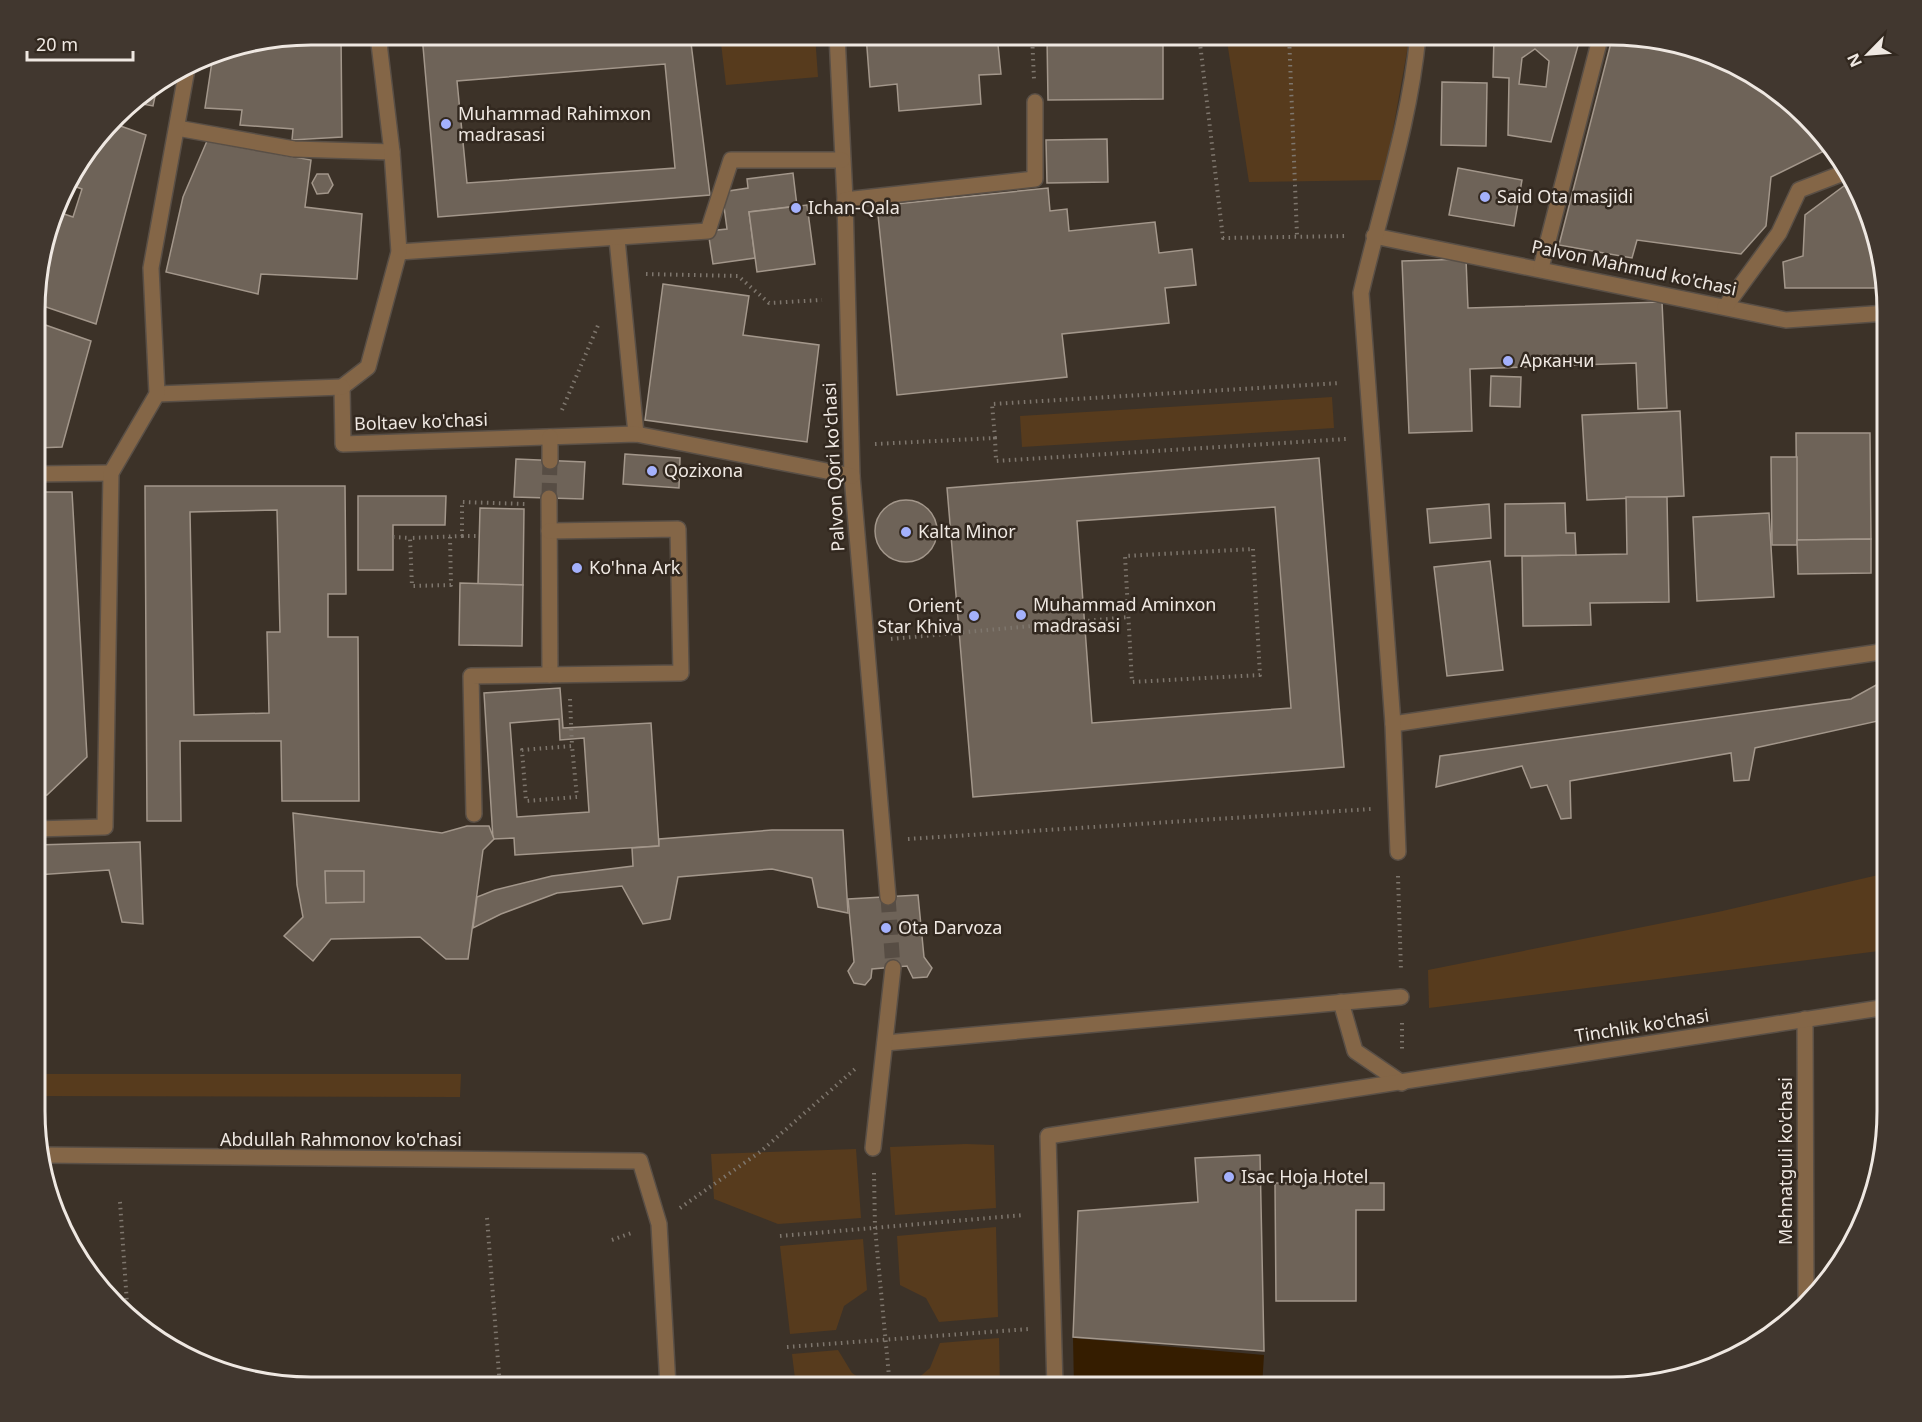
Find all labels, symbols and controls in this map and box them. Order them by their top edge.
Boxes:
scale bar [27,24,134,62]
north arrow [1838,24,1898,84]
text: 20 m [36,32,78,56]
text: N [1842,50,1867,71]
place label: Muhammad Rahimxon madrasasi [458,101,651,146]
marker: Muhammad Rahimxon madrasasi [439,117,453,131]
place label: Said Ota masjidi [1497,184,1633,208]
marker: Said Ota masjidi [1478,190,1492,204]
place label: Ichan-Qala [808,195,900,219]
marker: Ichan-Qala [789,201,803,215]
street label: Palvon Mahmud ko'chasi [1529,234,1739,301]
place label: Арканчи [1520,348,1594,372]
marker: Арканчи [1501,354,1515,368]
street label: Palvon Qori ko'chasi [817,382,849,552]
street label: Boltaev ko'chasi [354,407,488,435]
place label: Qozixona [664,458,743,482]
marker: Qozixona [645,464,659,478]
place label: Kalta Minor [918,519,1016,543]
marker: Kalta Minor [899,525,913,539]
place label: Ko'hna Ark [589,555,681,579]
marker: Ko'hna Ark [570,561,584,575]
place label: Muhammad Aminxon madrasasi [1033,592,1216,637]
place label: Orient Star Khiva [877,593,962,638]
marker: Muhammad Aminxon madrasasi [1014,608,1028,622]
marker: Orient Star Khiva [967,609,981,623]
place label: Ota Darvoza [898,915,1002,939]
marker: Ota Darvoza [879,921,893,935]
street label: Tinchlik ko'chasi [1573,1003,1711,1047]
street label: Mehnatguli ko'chasi [1773,1077,1797,1245]
street label: Abdullah Rahmonov ko'chasi [220,1127,462,1151]
place label: Isac Hoja Hotel [1241,1164,1368,1188]
marker: Isac Hoja Hotel [1222,1170,1236,1184]

